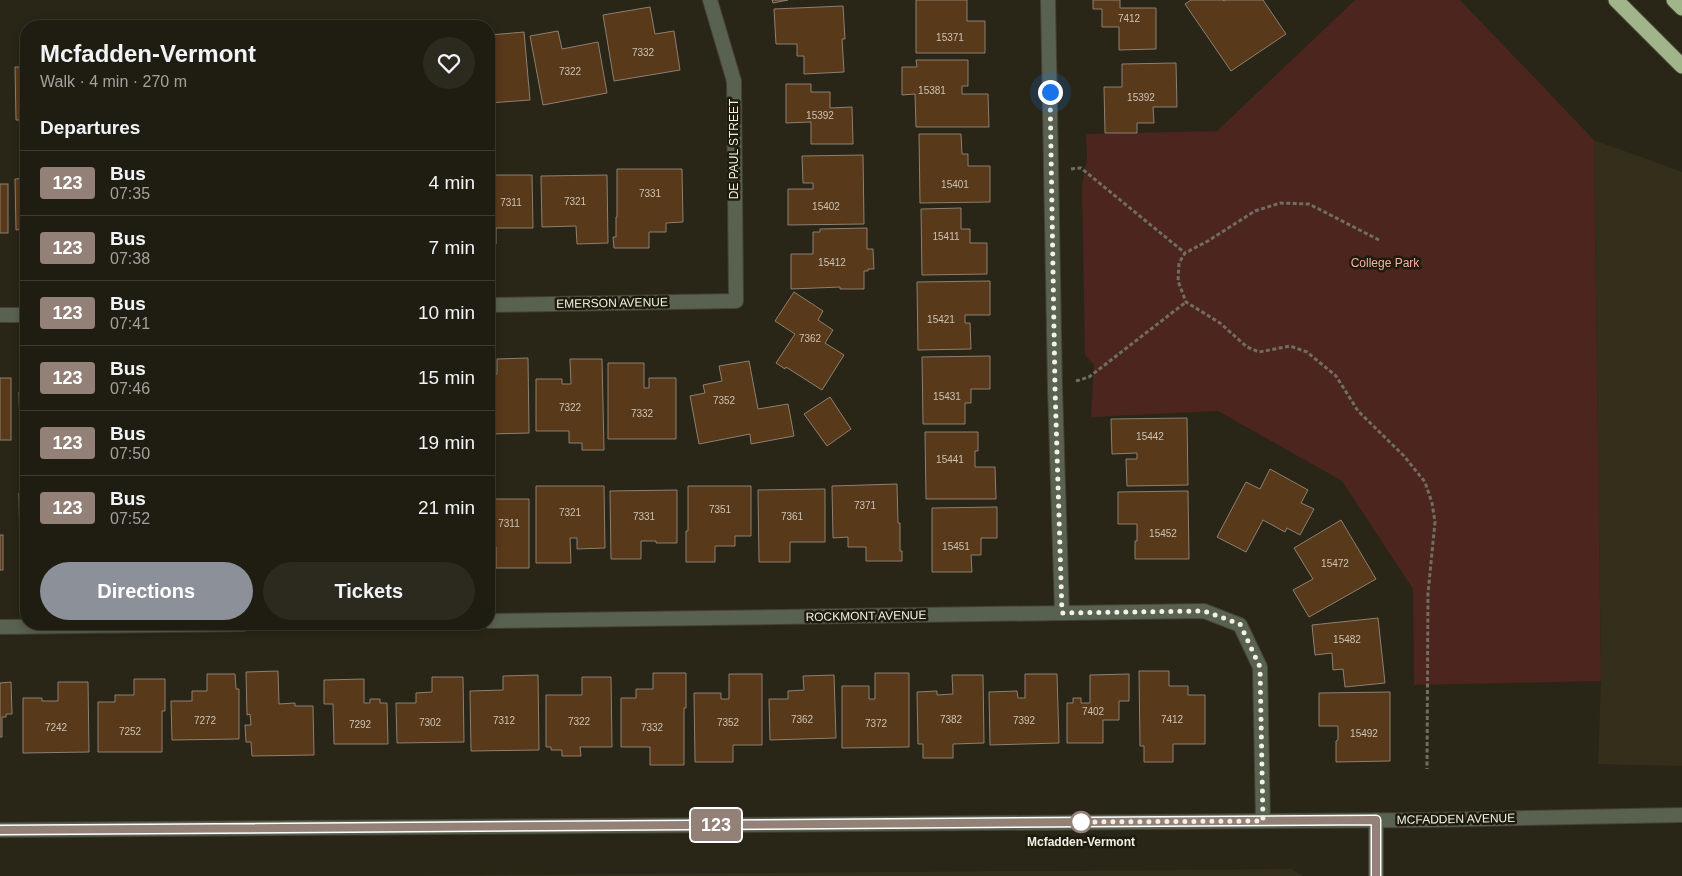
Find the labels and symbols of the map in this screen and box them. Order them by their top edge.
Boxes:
house number: 7412 [1118,13,1141,24]
house number: 15371 [936,32,964,43]
house number: 7332 [632,47,655,58]
house number: 7322 [559,66,582,77]
your location [1038,80,1063,105]
house number: 15381 [918,85,946,96]
house number: 15392 [1127,92,1155,103]
street label: DE PAUL STREET [727,98,741,199]
house number: 15392 [806,110,834,121]
house number: 15401 [941,179,969,190]
house number: 7331 [639,188,662,199]
house number: 7321 [564,196,587,207]
house number: 7311 [500,197,522,208]
house number: 15402 [812,201,840,212]
house number: 15411 [932,231,960,242]
park label: College Park [1351,256,1420,270]
house number: 15412 [818,257,846,268]
street label: EMERSON AVENUE [556,295,668,311]
house number: 15421 [927,314,955,325]
house number: 7362 [799,333,822,344]
house number: 15431 [933,391,961,402]
house number: 7352 [713,395,736,406]
house number: 7322 [559,402,582,413]
house number: 7332 [631,408,654,419]
house number: 15442 [1136,431,1164,442]
house number: 15441 [936,454,964,465]
house number: 7371 [854,500,877,511]
house number: 7351 [709,504,732,515]
house number: 7321 [559,507,582,518]
house number: 7331 [633,511,656,522]
house number: 7361 [781,511,804,522]
house number: 7311 [498,518,520,529]
house number: 15452 [1149,528,1177,539]
house number: 15451 [942,541,970,552]
house number: 15472 [1321,558,1349,569]
street label: ROCKMONT AVENUE [805,608,927,624]
house number: 15482 [1333,634,1361,645]
house number: 7402 [1082,706,1105,717]
house number: 7362 [791,714,814,725]
house number: 7382 [940,714,963,725]
house number: 7412 [1161,714,1184,725]
house number: 7272 [194,715,217,726]
house number: 7312 [493,715,516,726]
house number: 7392 [1013,715,1036,726]
house number: 7322 [568,716,591,727]
house number: 7302 [419,717,442,728]
house number: 7352 [717,717,740,728]
house number: 7372 [865,718,888,729]
house number: 7292 [349,719,372,730]
house number: 7242 [45,722,68,733]
house number: 7332 [641,722,664,733]
house number: 7252 [119,726,142,737]
house number: 15492 [1350,728,1378,739]
line badge: 123 [687,809,745,841]
marker: Mcfadden-Vermont [1070,811,1092,833]
street label: MCFADDEN AVENUE [1397,811,1515,827]
place label: Mcfadden-Vermont [1027,835,1135,849]

